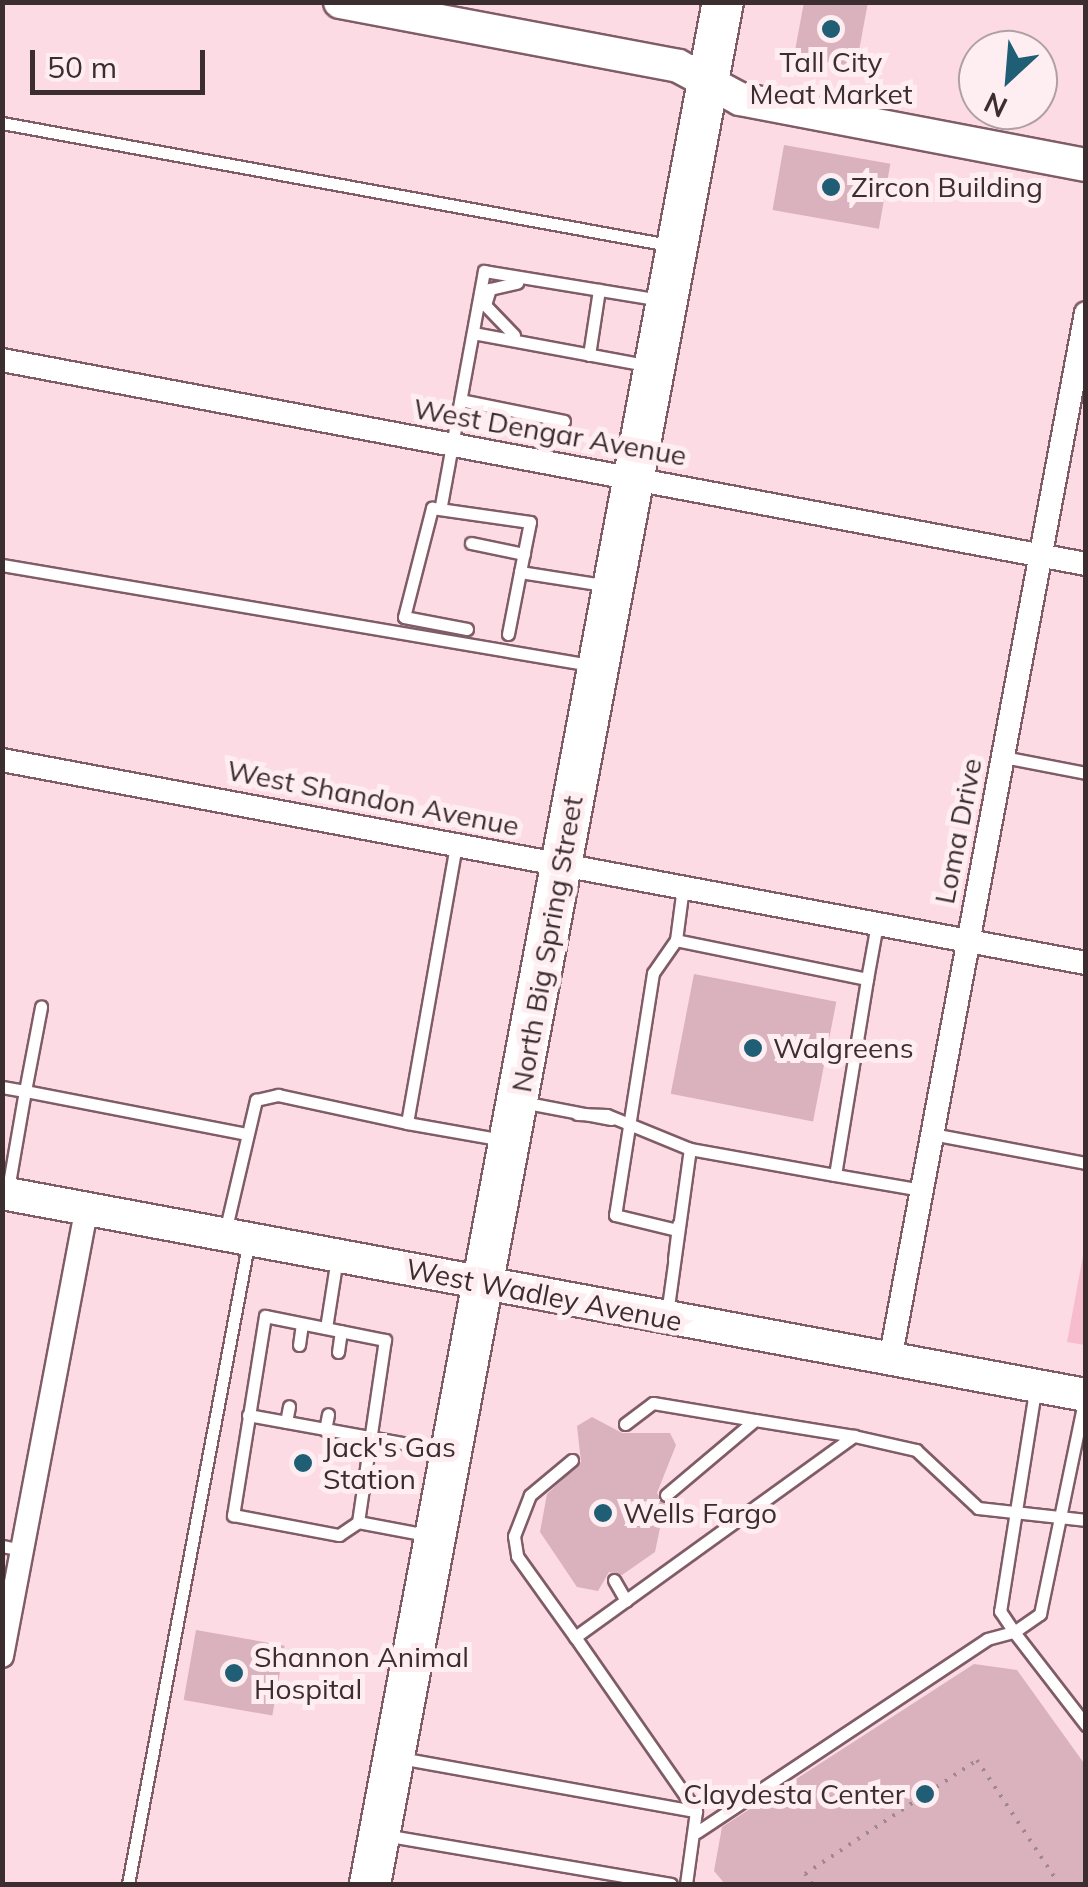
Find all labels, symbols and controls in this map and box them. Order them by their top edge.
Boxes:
marker: Tall City Meat Market [820,18,842,40]
scale bar [35,30,210,92]
north arrow [958,30,1058,130]
place label: Tall City Meat Market [749,45,913,111]
text: 50 m [47,48,117,86]
text: N [978,85,1013,126]
place label: Zircon Building [851,170,1043,204]
marker: Zircon Building [820,176,842,198]
street label: West Dengar Avenue [411,391,689,473]
street label: West Shandon Avenue [224,753,522,843]
street label: Loma Drive [927,755,989,907]
street label: North Big Spring Street [504,793,590,1095]
place label: Walgreens [773,1031,914,1065]
marker: Walgreens [742,1037,764,1059]
street label: West Wadley Avenue [403,1252,685,1338]
place label: Jack's Gas Station [323,1430,456,1496]
marker: Jack's Gas Station [292,1452,314,1474]
place label: Wells Fargo [623,1496,777,1530]
marker: Wells Fargo [592,1502,614,1524]
place label: Shannon Animal Hospital [254,1640,469,1706]
marker: Shannon Animal Hospital [223,1662,245,1684]
place label: Claydesta Center [683,1777,905,1811]
marker: Claydesta Center [914,1783,936,1805]

